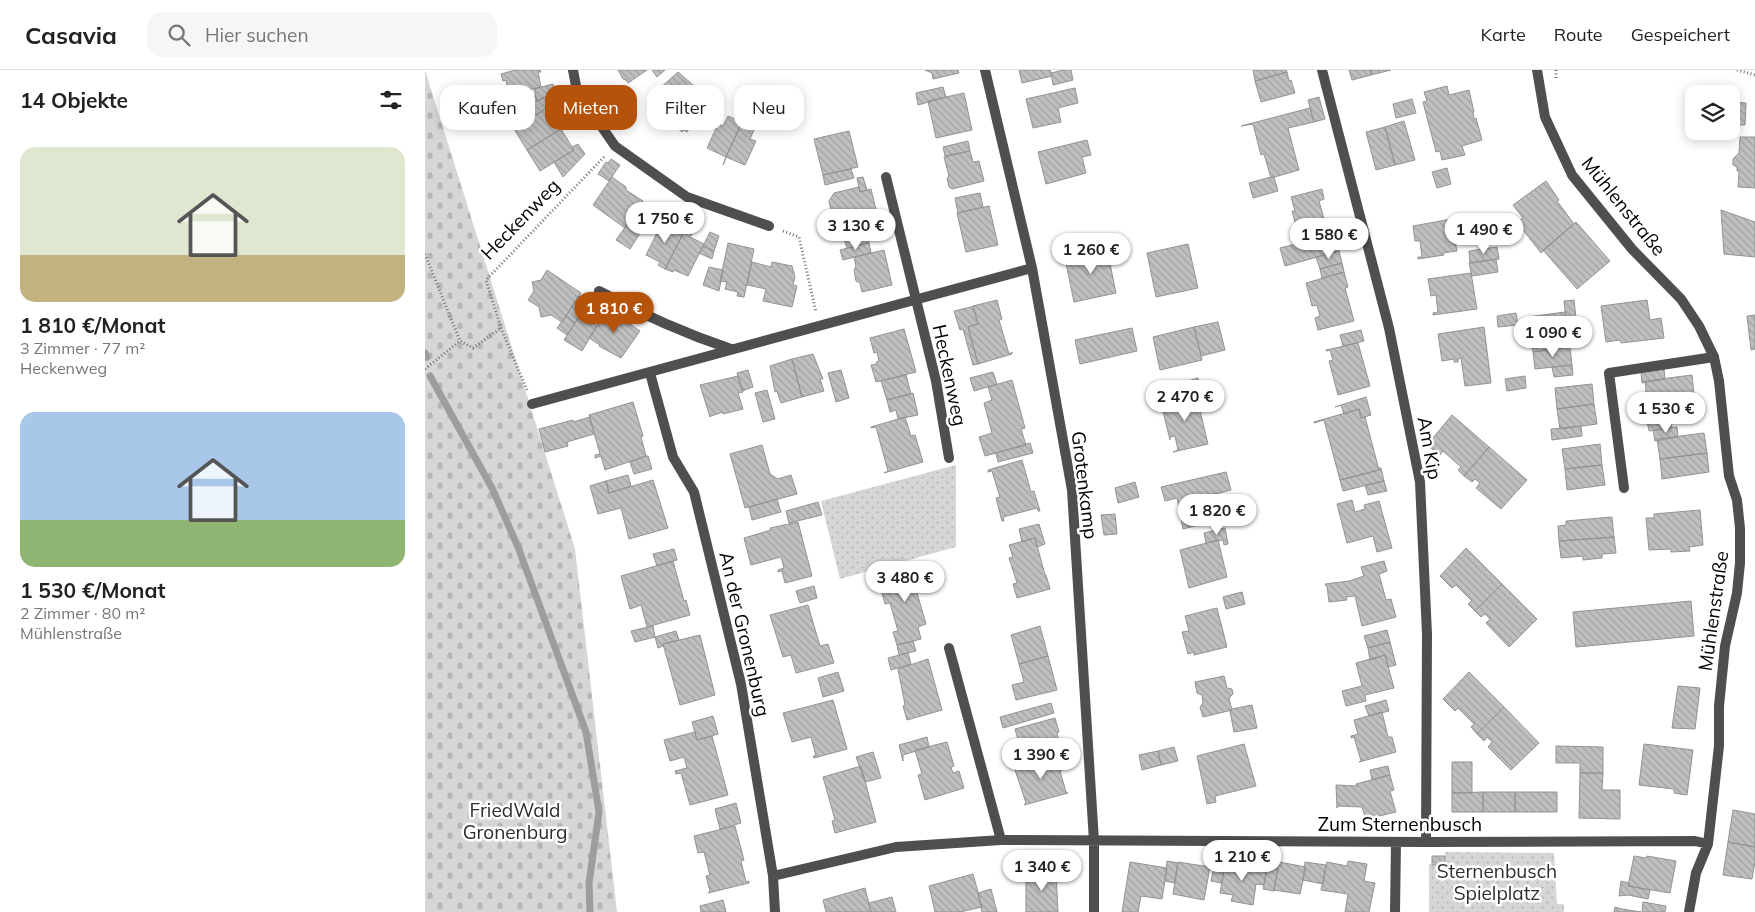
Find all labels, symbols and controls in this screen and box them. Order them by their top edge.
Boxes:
search box [147,12,497,57]
text: Casavia [25,20,117,50]
icon: search [165,21,193,49]
text: Hier suchen [205,23,309,47]
text: Karte [1481,23,1526,46]
text: Route [1554,23,1603,46]
text: Gespeichert [1631,23,1730,46]
chip: Kaufen [440,85,535,130]
chip: Mieten [545,85,637,130]
chip: Filter [647,85,724,130]
chip: Neu [734,85,804,130]
map controls [1685,85,1740,140]
button: layers [1685,85,1740,140]
icon: filters [377,86,405,114]
text: 14 Objekte [20,87,128,113]
street label: Mühlenstraße [1577,151,1671,261]
street label: Heckenweg [475,173,565,265]
icon: home [168,180,258,270]
pin: 1 750 € [619,202,711,244]
text: 1 750 € [637,208,693,228]
pin: 3 130 € [810,208,902,251]
pin: 1 490 € [1438,212,1530,255]
text: 3 130 € [828,215,884,235]
pin: 1 580 € [1283,218,1375,260]
text: 1 490 € [1456,219,1512,239]
text: 1 580 € [1301,224,1357,244]
pin: 1 260 € [1045,232,1137,275]
text: 1 260 € [1063,239,1119,259]
pin: 1 810 € [568,292,660,334]
text: 1 810 € [586,298,642,318]
text: 1 810 €/Monat [20,312,166,338]
pin: 1 090 € [1507,316,1599,358]
street label: Heckenweg [928,322,972,428]
text: 1 090 € [1525,322,1581,342]
text: 3 Zimmer · 77 m² [20,338,145,358]
text: Heckenweg [20,358,107,378]
pin: 2 470 € [1139,380,1231,422]
text: 2 470 € [1157,386,1213,406]
pin: 1 530 € [1620,392,1712,434]
text: 1 530 € [1638,398,1694,418]
street label: Am Kip [1413,415,1447,481]
street label: Grotenkamp [1066,430,1104,540]
icon: home [168,445,258,535]
pin: 1 820 € [1171,494,1263,536]
text: 1 820 € [1189,500,1245,520]
street label: An der Gronenburg [714,549,776,719]
street label: Mühlenstraße [1693,549,1733,673]
pin: 3 480 € [859,560,951,603]
text: 3 480 € [877,567,933,587]
text: 1 530 €/Monat [20,577,166,603]
text: 2 Zimmer · 80 m² [20,603,145,623]
text: Mühlenstraße [20,623,122,643]
pin: 1 390 € [995,738,1087,780]
text: 1 390 € [1013,744,1069,764]
park label: FriedWald Gronenburg [463,798,567,844]
street label: Zum Sternenbusch [1318,812,1482,836]
pin: 1 210 € [1196,840,1288,882]
text: 1 210 € [1214,846,1270,866]
pin: 1 340 € [996,850,1088,892]
text: 1 340 € [1014,856,1070,876]
park label: Sternenbusch Spielplatz [1437,859,1557,905]

